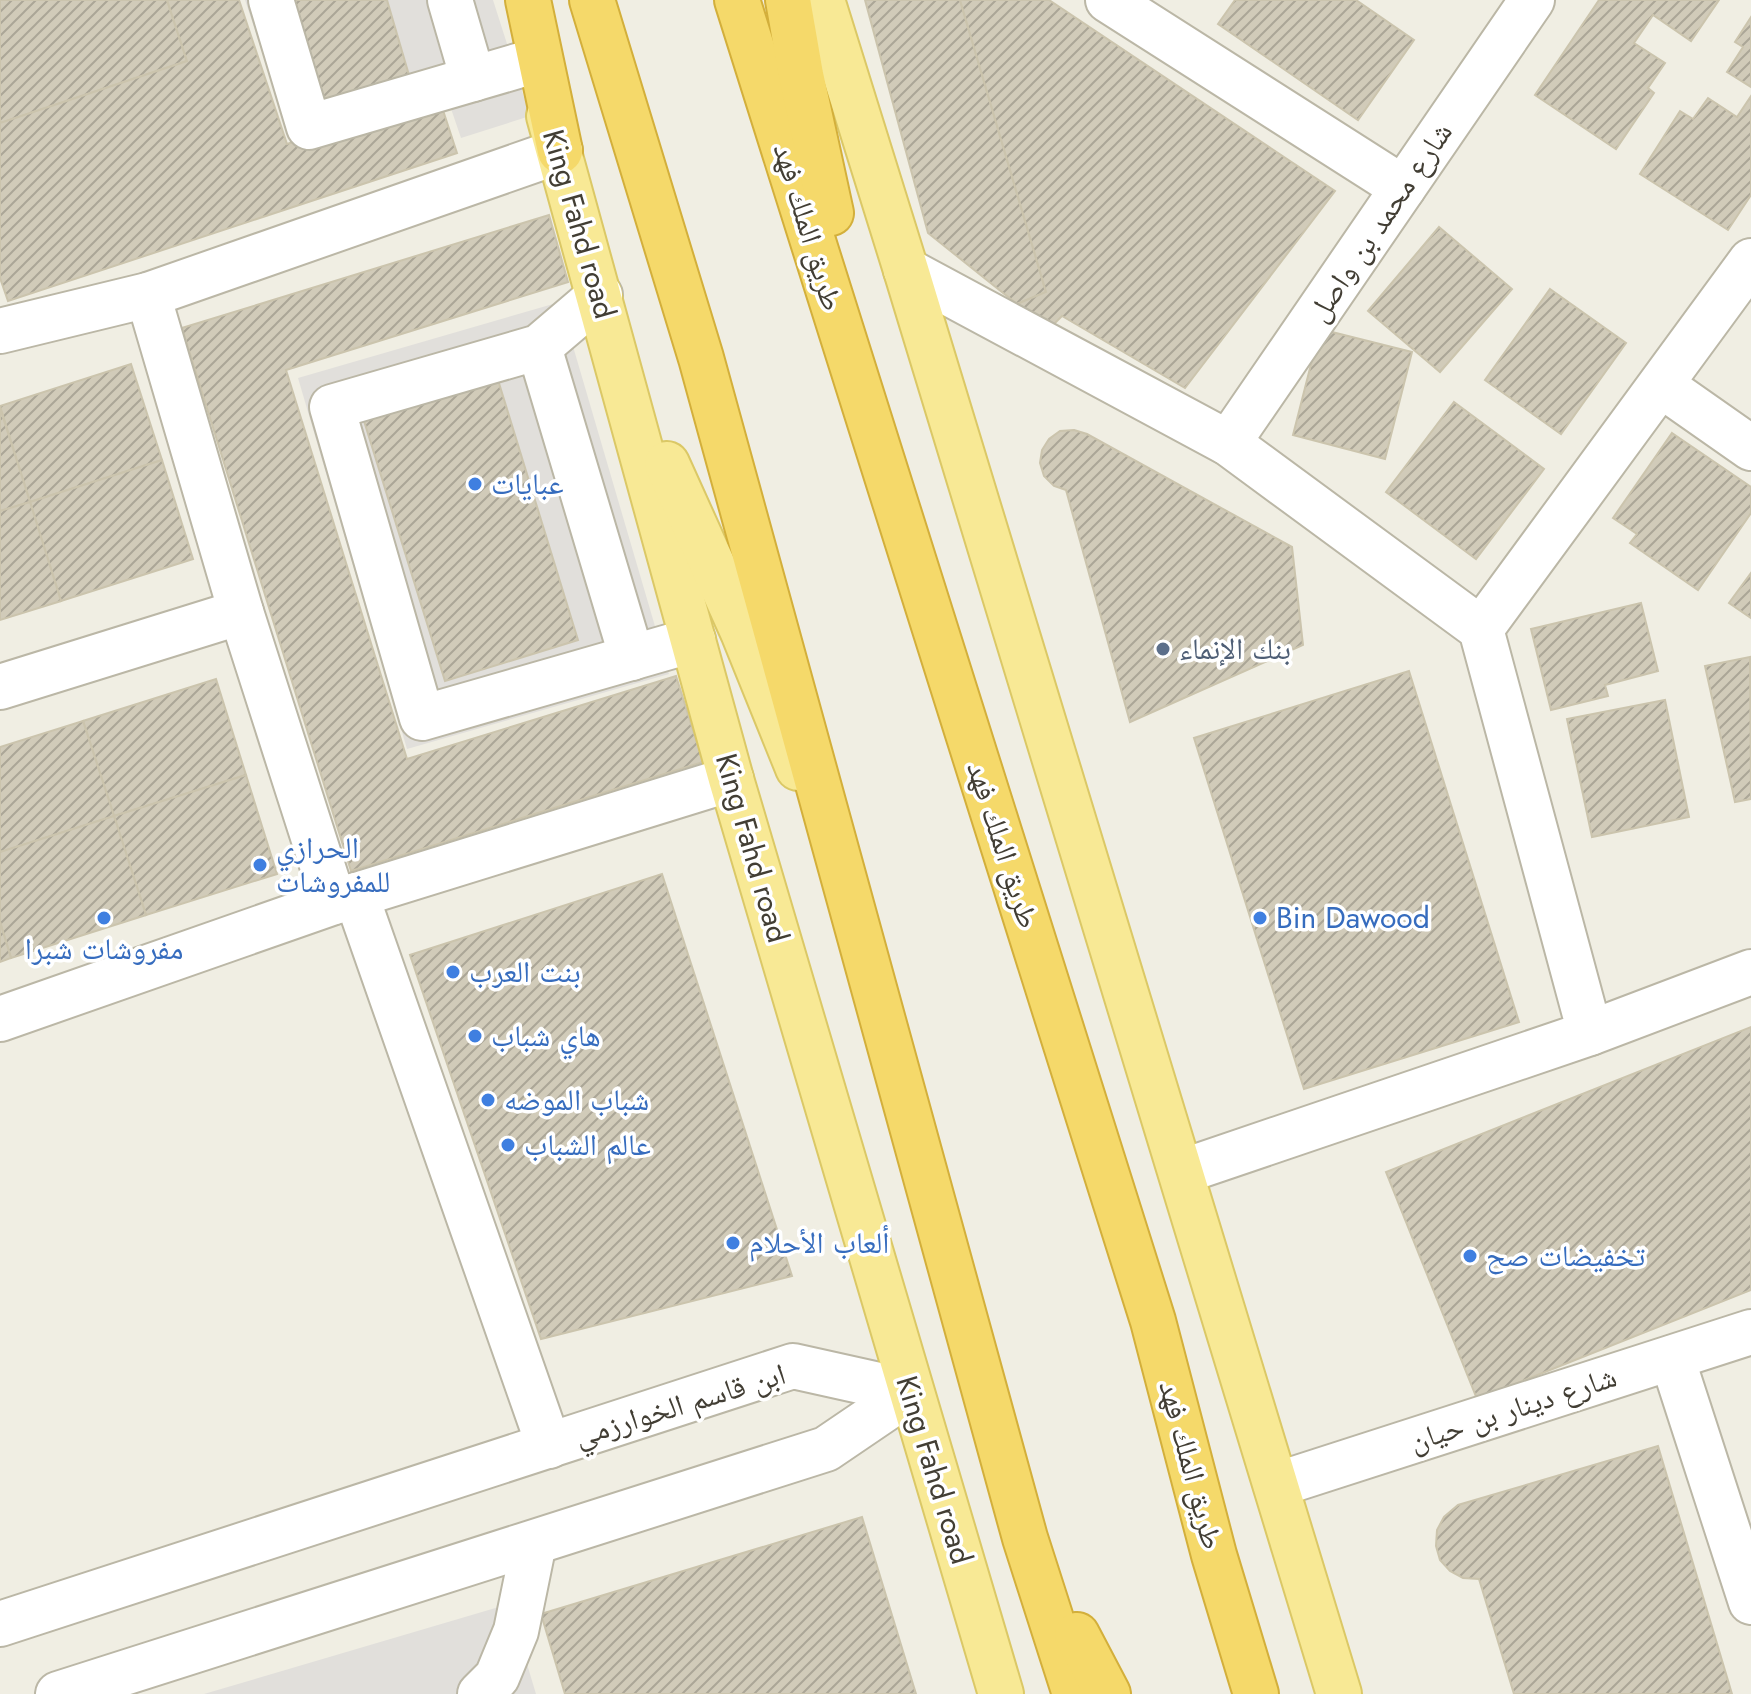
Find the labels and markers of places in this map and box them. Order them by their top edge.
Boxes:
place label: عبايات [491,462,564,505]
marker: عبايات [466,475,484,493]
place label: بنك الإنماء [1179,627,1291,670]
marker: بنك الإنماء [1154,640,1172,658]
place label: الحرازي للمفروشات [276,826,390,903]
marker: الحرازي للمفروشات [251,856,269,874]
place label: Bin Dawood [1276,896,1430,939]
marker: مفروشات شبرا [95,909,113,927]
marker: Bin Dawood [1251,909,1269,927]
place label: مفروشات شبرا [25,927,183,970]
place label: بنت العرب [469,950,581,993]
marker: بنت العرب [444,963,462,981]
place label: هاي شباب [491,1014,601,1060]
marker: هاي شباب [466,1027,484,1045]
place label: شباب الموضه [504,1078,649,1121]
marker: شباب الموضه [479,1091,497,1109]
place label: عالم الشباب [524,1123,651,1166]
marker: عالم الشباب [499,1136,517,1154]
place label: ألعاب الأحلام [749,1221,889,1264]
marker: ألعاب الأحلام [724,1234,742,1252]
place label: تخفيضات صح [1486,1234,1646,1277]
marker: تخفيضات صح [1461,1247,1479,1265]

